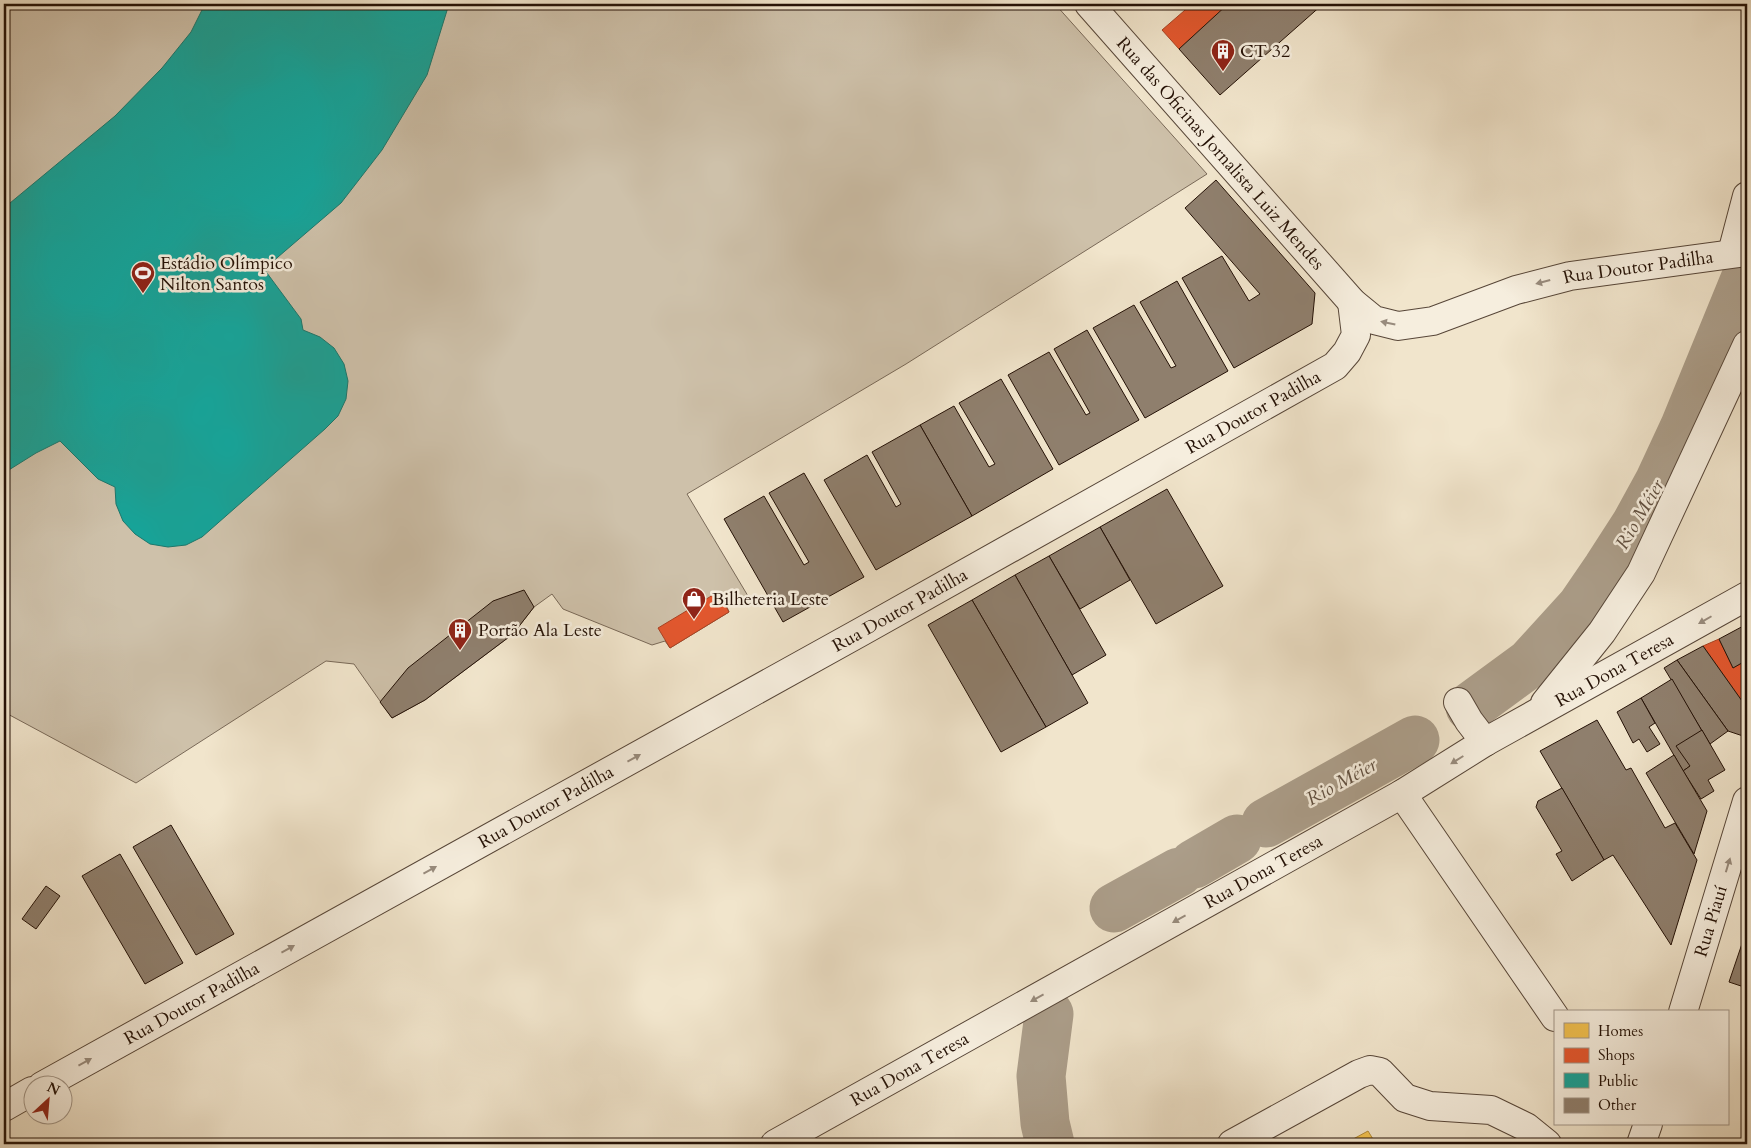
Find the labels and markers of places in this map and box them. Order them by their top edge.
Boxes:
building icon: CT 32 [1210,38,1236,72]
place label: CT 32 [1240,39,1290,64]
place label: Estádio Olímpico Nilton Santos [160,251,293,297]
sports icon: Estádio Olímpico Nilton Santos [130,260,156,294]
shop icon: Bilheteria Leste [681,586,707,620]
place label: Bilheteria Leste [712,587,829,612]
building icon: Portão Ala Leste [447,617,473,651]
place label: Portão Ala Leste [478,618,602,643]

